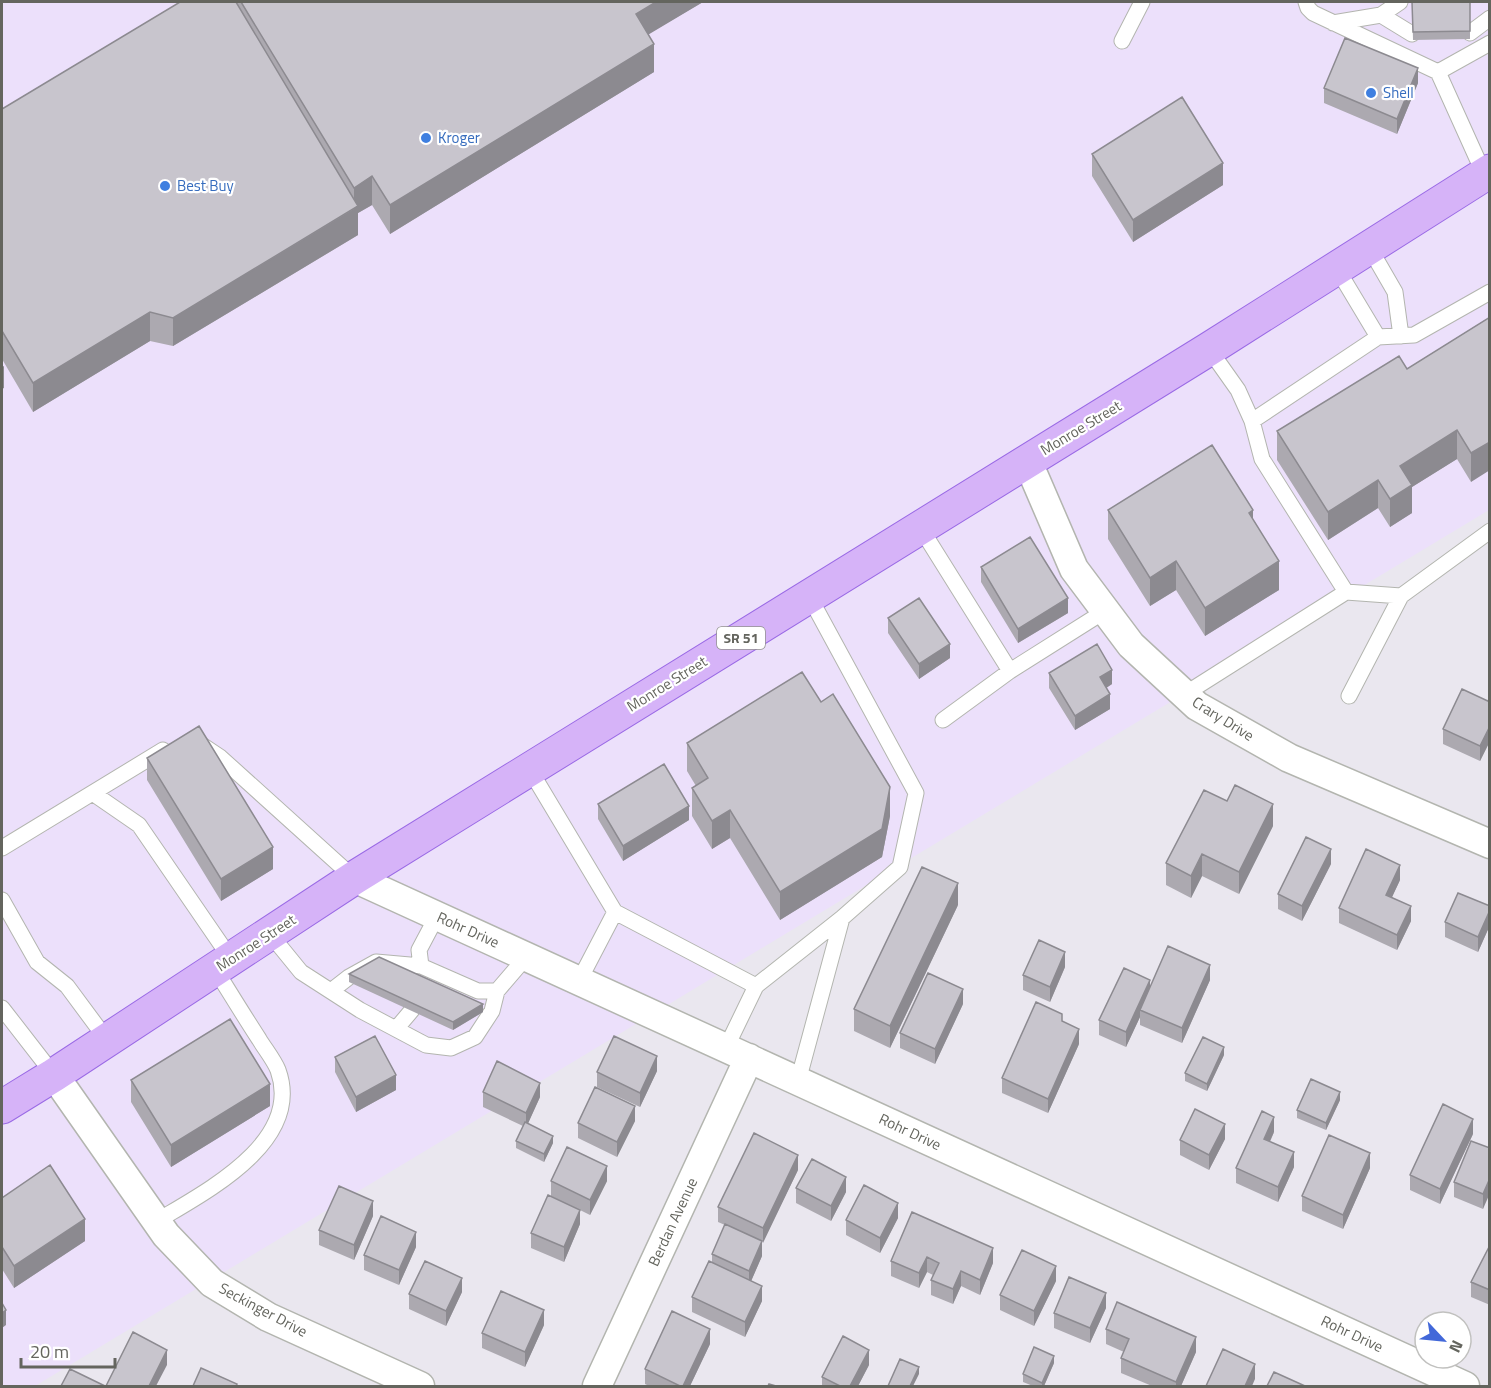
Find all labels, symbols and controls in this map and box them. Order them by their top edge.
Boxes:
place label: Shell [1383,81,1414,104]
marker: Shell [1364,86,1378,100]
place label: Kroger [438,126,480,149]
marker: Kroger [419,131,433,145]
place label: Best Buy [177,174,234,197]
marker: Best Buy [158,179,172,193]
street label: Monroe Street [1036,394,1126,461]
road number: SR 51 [717,627,765,649]
street label: Monroe Street [622,649,712,717]
street label: Crary Drive [1188,690,1259,747]
street label: Rohr Drive [433,906,503,954]
street label: Monroe Street [211,908,301,977]
street label: Rohr Drive [875,1107,945,1156]
street label: Berdan Avenue [642,1174,703,1270]
street label: Seckinger Drive [215,1277,312,1343]
street label: Rohr Drive [1317,1309,1387,1358]
north arrow [1413,1310,1473,1370]
scale bar [21,1331,116,1369]
text: N [1443,1336,1470,1357]
text: 20 m [30,1338,69,1365]

